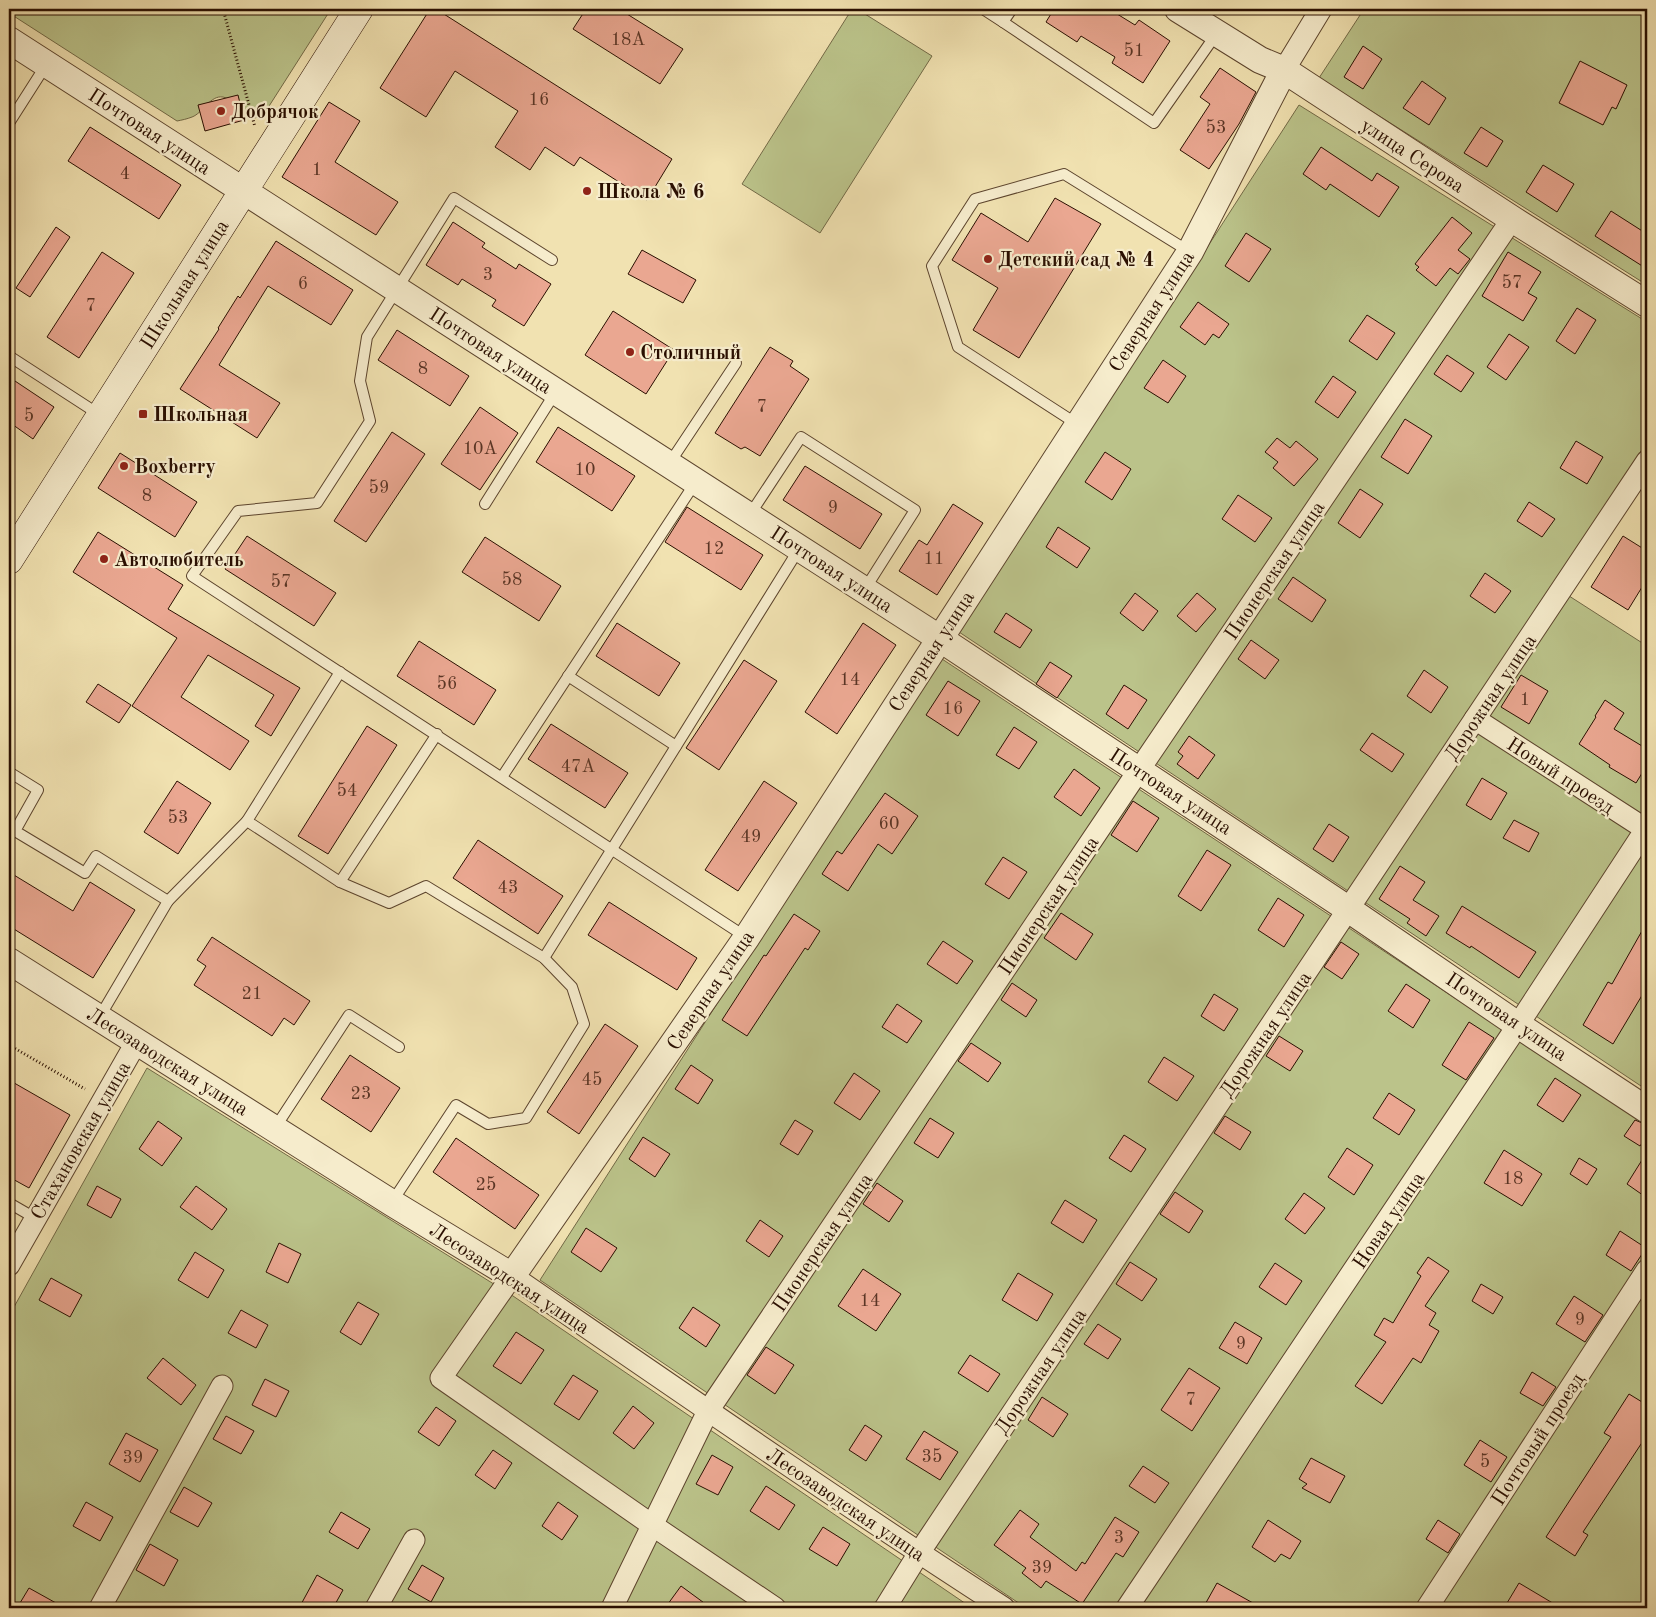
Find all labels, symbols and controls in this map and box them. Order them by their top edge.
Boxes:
house number: 18А [611,31,646,49]
house number: 51 [1124,42,1144,60]
street label: Почтовая улица [84,86,214,180]
house number: 16 [529,91,549,109]
place label: Добрячок [231,103,319,123]
marker: Добрячок [215,105,227,117]
street label: улица Серова [1357,116,1467,198]
house number: 53 [1206,119,1226,137]
house number: 1 [312,161,322,179]
house number: 4 [120,165,130,183]
place label: Школа № 6 [597,183,704,203]
marker: Школа № 6 [581,185,593,197]
street label: Школьная улица [138,217,234,353]
street label: Северная улица [1106,248,1199,376]
place label: Детский сад № 4 [998,251,1154,271]
marker: Детский сад № 4 [982,253,994,265]
house number: 3 [483,266,493,284]
house number: 57 [1502,274,1522,292]
house number: 6 [298,275,308,293]
house number: 7 [86,297,96,315]
street label: Почтовая улица [425,305,555,399]
place label: Столичный [640,344,741,364]
marker: Столичный [624,346,636,358]
house number: 8 [418,360,428,378]
house number: 7 [757,398,767,416]
place label: Школьная [153,406,248,426]
house number: 5 [24,407,34,425]
marker: Школьная [137,408,149,420]
house number: 10А [463,440,498,458]
place label: Boxberry [134,458,216,478]
marker: Boxberry [118,460,130,472]
house number: 10 [575,461,595,479]
house number: 59 [369,479,389,497]
house number: 8 [142,487,152,505]
street label: Пионерская улица [1222,498,1330,644]
house number: 9 [828,499,838,517]
street label: Почтовая улица [766,524,896,618]
house number: 12 [704,540,724,558]
house number: 11 [924,550,944,568]
place label: Автолюбитель [114,551,244,571]
marker: Автолюбитель [98,553,110,565]
house number: 58 [502,571,522,589]
house number: 57 [271,573,291,591]
street label: Северная улица [886,588,979,716]
street label: Дорожная улица [1442,631,1541,765]
house number: 14 [840,671,860,689]
house number: 56 [437,675,457,693]
house number: 1 [1520,691,1530,709]
house number: 16 [943,700,963,718]
street label: Новый проезд [1503,735,1617,819]
street label: Почтовая улица [1105,746,1235,840]
house number: 47А [561,758,596,776]
house number: 54 [337,782,357,800]
house number: 53 [168,809,188,827]
house number: 60 [879,815,899,833]
house number: 49 [741,828,761,846]
street label: Пионерская улица [996,833,1104,979]
house number: 43 [498,879,518,897]
street label: Северная улица [664,927,759,1055]
street label: Дорожная улица [1217,968,1316,1102]
street label: Почтовая улица [1442,970,1570,1066]
house number: 21 [242,985,262,1003]
street label: Лесозаводская улица [83,1005,251,1121]
street label: Стахановская улица [28,1058,135,1224]
house number: 45 [582,1071,602,1089]
house number: 23 [351,1085,371,1103]
street label: Новая улица [1350,1169,1429,1273]
street label: Пионерская улица [770,1170,878,1316]
house number: 18 [1503,1170,1523,1188]
house number: 25 [476,1176,496,1194]
street label: Лесозаводская улица [425,1220,593,1339]
house number: 14 [860,1292,880,1310]
street label: Дорожная улица [992,1305,1091,1439]
house number: 9 [1575,1311,1585,1329]
house number: 9 [1236,1335,1246,1353]
street label: Почтовый проезд [1489,1370,1589,1510]
house number: 7 [1186,1391,1196,1409]
street label: Лесозаводская улица [762,1445,928,1566]
house number: 35 [922,1448,942,1466]
house number: 39 [123,1449,143,1467]
house number: 5 [1480,1453,1490,1471]
house number: 3 [1114,1529,1124,1547]
house number: 39 [1032,1559,1052,1577]

